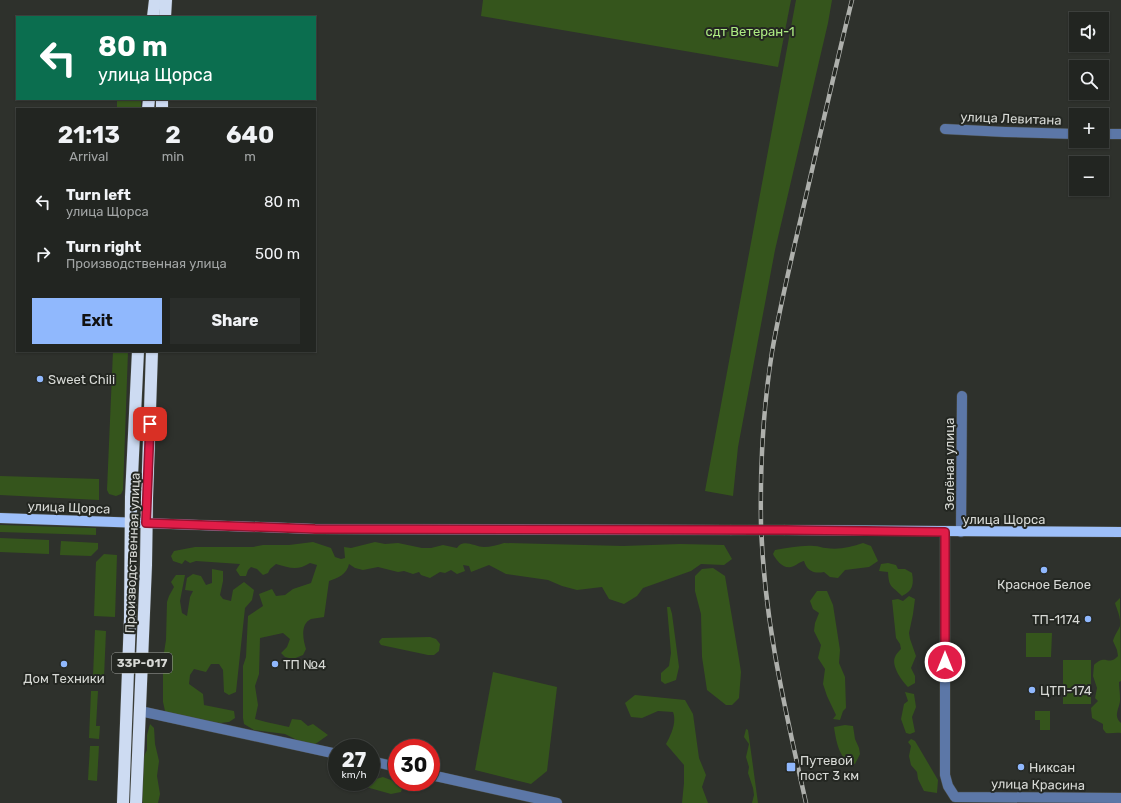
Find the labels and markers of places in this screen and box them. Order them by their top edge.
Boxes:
place label: Sweet Chili [48,372,115,387]
marker: Sweet Chili [35,374,45,384]
pin [133,407,167,441]
marker: Красное Белое [1039,565,1049,575]
place label: Красное Белое [997,577,1091,592]
place label: ТП-1174 [1032,612,1080,627]
marker: ТП-1174 [1083,614,1093,624]
place label: ТП №4 [283,657,326,672]
marker: Дом Техники [59,659,69,669]
marker: ТП №4 [270,659,280,669]
place label: Дом Техники [23,671,105,686]
place label: ЦТП-174 [1040,683,1092,698]
marker: ЦТП-174 [1027,685,1037,695]
place label: Путевой пост 3 км [800,753,859,783]
place label: Никсан [1029,760,1075,775]
marker: Путевой пост 3 км [785,761,797,773]
marker: Никсан [1016,762,1026,772]

